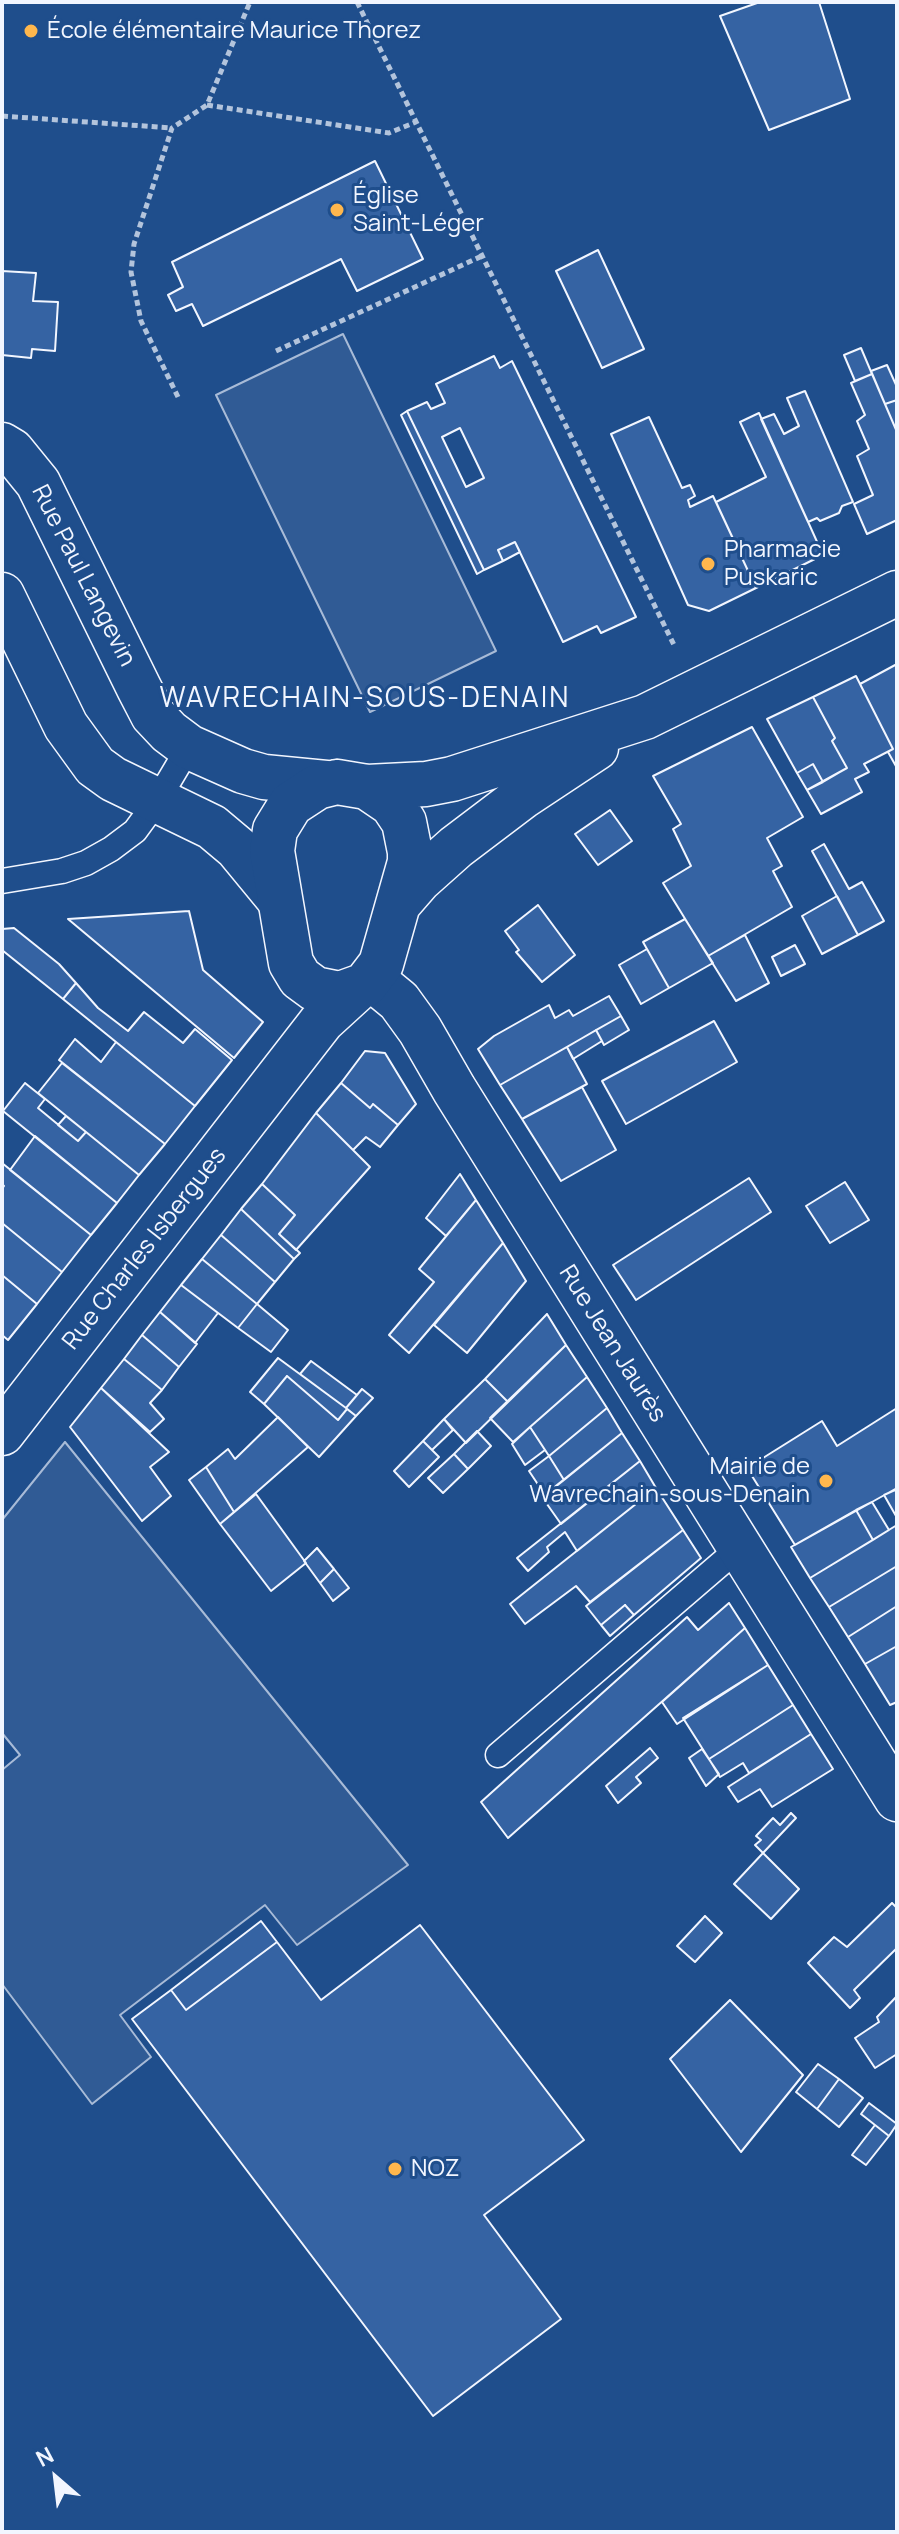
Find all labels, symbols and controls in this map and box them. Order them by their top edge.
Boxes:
place label: École élémentaire Maurice Thorez [47,17,421,45]
marker: École élémentaire Maurice Thorez [22,22,40,40]
place label: Église Saint-Léger [353,182,484,238]
marker: Église Saint-Léger [328,201,346,219]
street label: Rue Paul Langevin [25,480,141,672]
place label: Pharmacie Puskaric [724,536,841,592]
marker: Pharmacie Puskaric [699,555,717,573]
district label: WAVRECHAIN-SOUS-DENAIN [160,682,570,716]
street label: Rue Charles Isbergues [57,1142,233,1356]
street label: Rue Jean Jaurès [552,1260,672,1428]
place label: Mairie de Wavrechain-sous-Denain [529,1453,810,1509]
marker: Mairie de Wavrechain-sous-Denain [817,1472,835,1490]
place label: NOZ [411,2155,460,2183]
marker: NOZ [386,2160,404,2178]
north arrow [16,2438,96,2518]
text: N [31,2440,59,2474]

